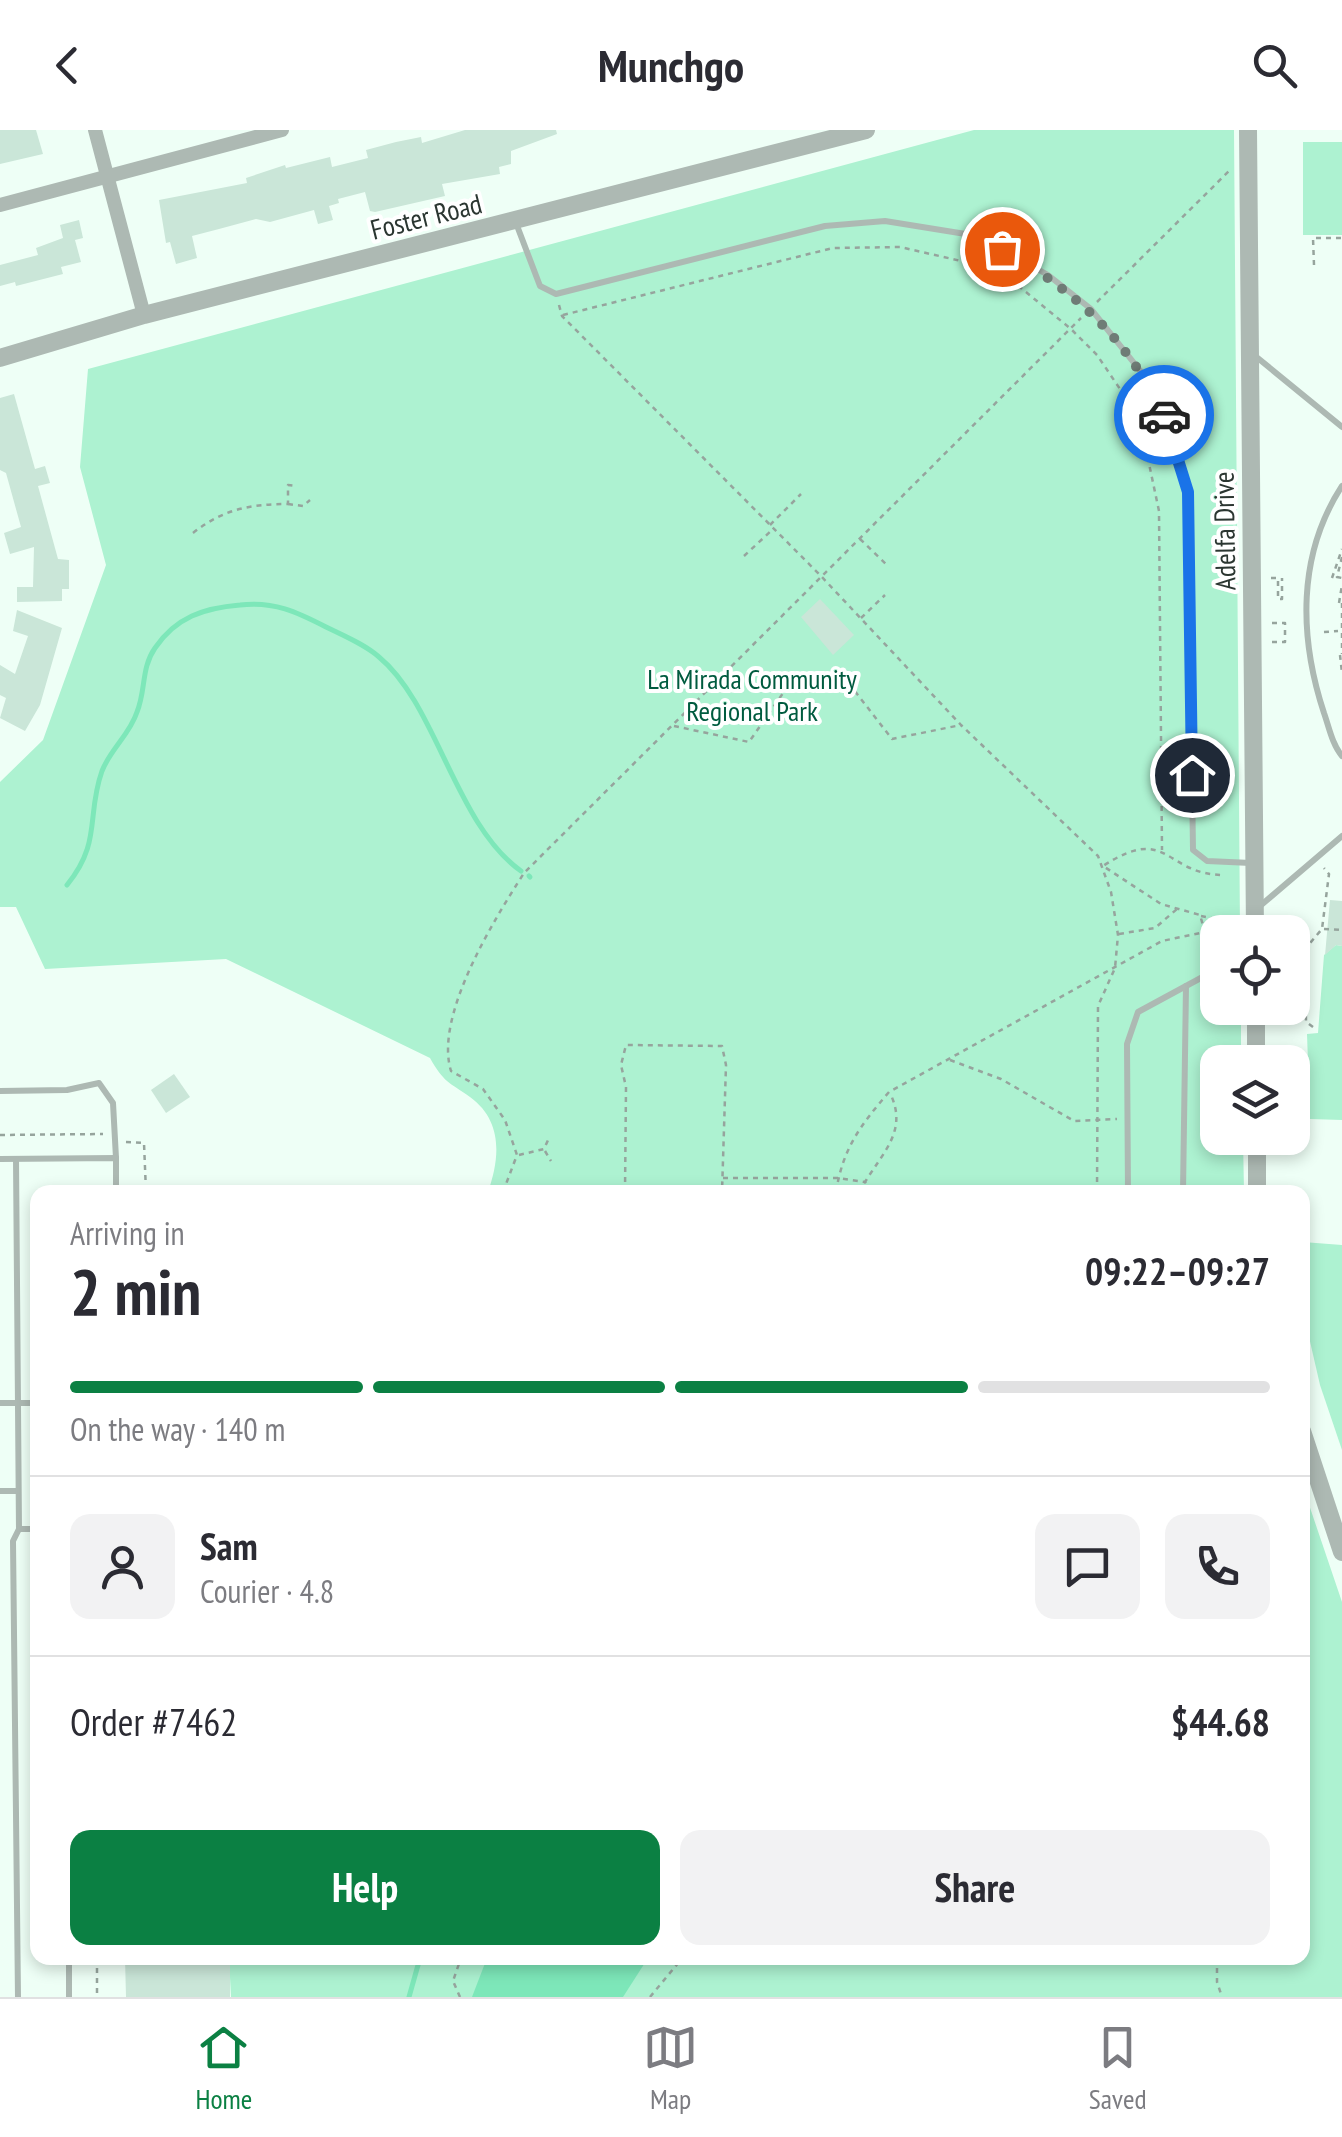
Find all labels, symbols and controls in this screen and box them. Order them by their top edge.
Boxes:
text: Munchgo [598,36,744,94]
icon: back [40,38,95,93]
icon: search [1247,38,1302,93]
street label: Foster Road [366,184,486,248]
pin [960,207,1045,292]
icon: bag [975,222,1030,277]
courier [1114,365,1214,465]
icon: car [1137,388,1192,443]
street label: Adelfa Drive [1204,471,1244,591]
park label: La Mirada Community Regional Park [647,660,857,729]
pin [1150,733,1235,818]
icon: home [1165,748,1220,803]
map controls [1200,915,1310,1155]
button: locate [1200,915,1310,1025]
button: layers [1200,1045,1310,1155]
text: Arriving in [70,1212,185,1254]
text: 09:22–09:27 [1085,1246,1270,1295]
text: 2 min [70,1249,201,1333]
text: On the way · 140 m [70,1408,285,1450]
button: person [70,1514,175,1619]
button: chat [1035,1514,1140,1619]
button: phone [1165,1514,1270,1619]
text: Sam [200,1521,258,1570]
text: Courier · 4.8 [200,1570,334,1612]
text: Order #7462 [70,1697,237,1746]
text: $44.68 [1171,1697,1270,1746]
button: Help [70,1830,660,1945]
button: Share [680,1830,1270,1945]
tab: Home [195,2020,252,2117]
tab: Map [643,2020,698,2117]
tab: Saved [1089,2020,1147,2117]

